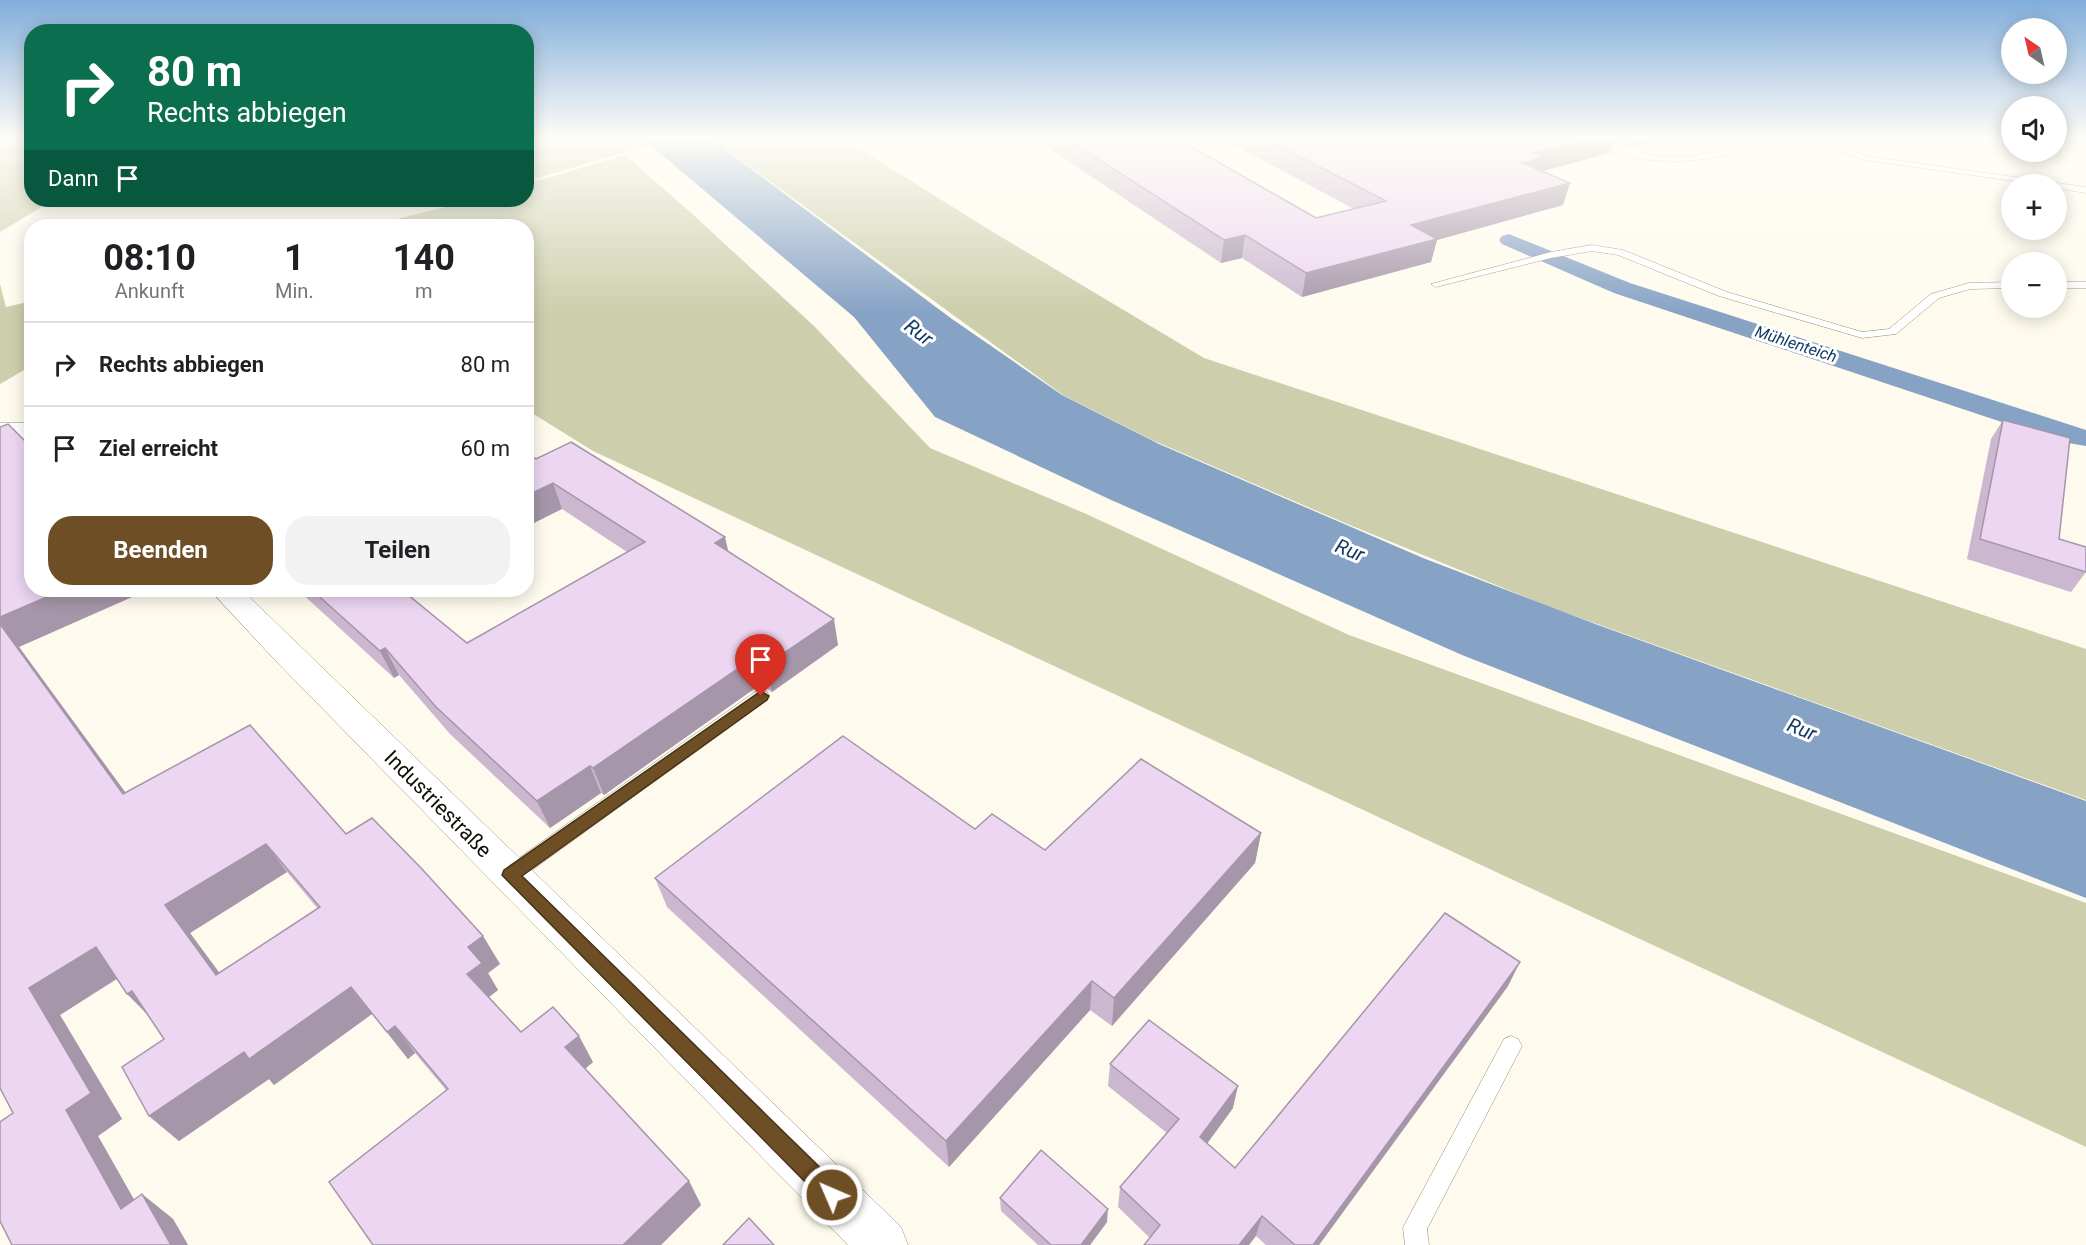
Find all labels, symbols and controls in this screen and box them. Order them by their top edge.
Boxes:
north arrow [2001,18,2067,84]
map controls [2001,18,2067,318]
text: 80 m [147,47,242,96]
icon: right [48,48,126,126]
button: sound [2001,96,2067,162]
text: Rechts abbiegen [147,97,347,129]
icon: arrive [111,162,144,195]
text: Dann [48,166,99,191]
button: + [2001,174,2067,240]
text: 08:10 [103,237,196,279]
text: 1 [284,237,305,279]
text: 140 [393,237,455,279]
button: − [2001,252,2067,318]
text: Ankunft [115,279,184,303]
text: Min. [275,279,314,303]
text: m [415,279,433,303]
water label: Rur [900,314,939,351]
water label: Mühlenteich [1753,322,1839,366]
icon: right [48,348,81,381]
text: Rechts abbiegen [99,352,264,377]
text: 80 m [461,352,510,377]
icon: arrive [48,432,81,465]
text: Ziel erreicht [99,436,218,461]
text: 60 m [461,436,510,461]
button: Beenden [48,516,273,585]
button: Teilen [285,516,510,585]
water label: Rur [1332,533,1369,567]
pin [735,634,786,696]
icon: arrive [744,643,777,676]
water label: Rur [1784,712,1821,746]
street label: Industriestraße [380,746,496,862]
position arrow [800,1163,864,1227]

